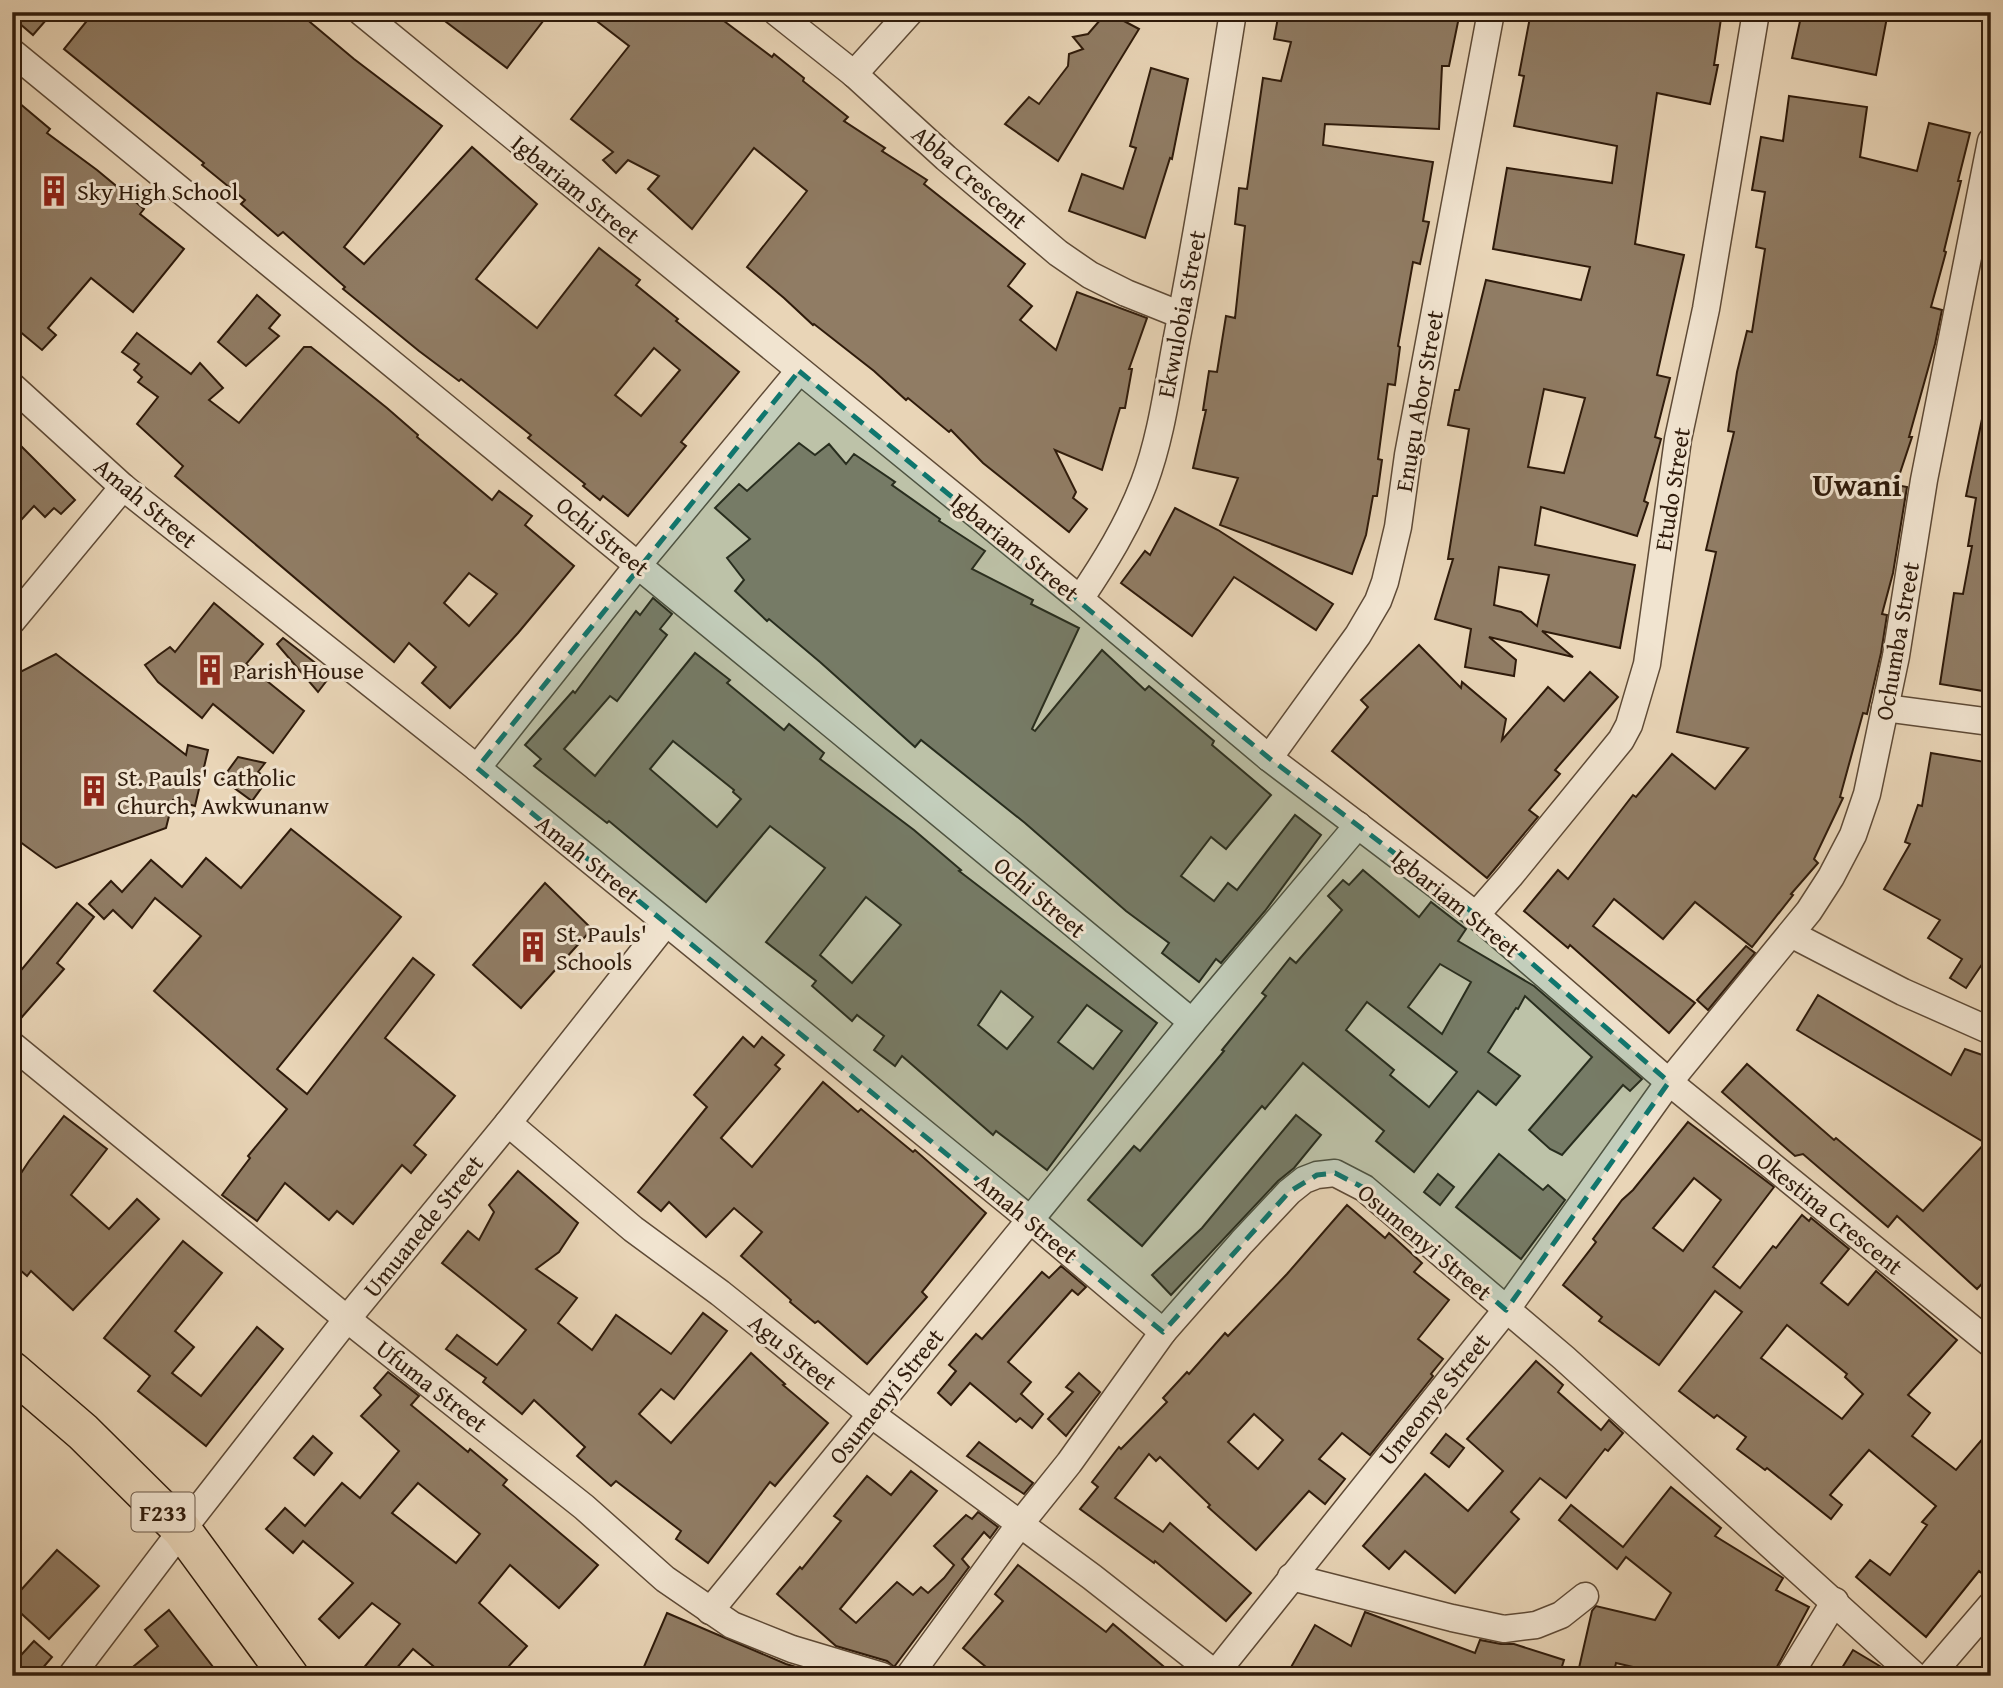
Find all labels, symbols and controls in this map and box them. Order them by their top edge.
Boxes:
street label: Abba Crescent [904,117,1036,238]
street label: Igbariam Street [504,126,648,252]
building icon: Sky High School [37,174,71,208]
place label: Sky High School [77,174,238,209]
street label: Ekwulobia Street [1148,227,1214,401]
street label: Enugu Abor Street [1386,307,1452,495]
street label: Etudo Street [1645,424,1699,553]
street label: Amah Street [87,449,206,557]
district label: Uwani [1812,461,1902,508]
street label: Igbariam Street [943,484,1087,610]
street label: Ochi Street [549,487,658,585]
street label: Ochumba Street [1866,558,1928,723]
building icon: Parish House [193,653,227,687]
place label: Parish House [233,653,364,688]
place label: St. Pauls' Catholic Church, Awkwunanw [117,760,329,823]
building icon: St. Pauls' Catholic Church, Awkwunanw [77,774,111,808]
street label: Amah Street [528,806,648,912]
street label: Igbariam Street [1384,840,1528,966]
street label: Ochi Street [986,848,1094,946]
place label: St. Pauls' Schools [556,916,647,979]
building icon: St. Pauls' Schools [516,930,550,964]
street label: Okestina Crescent [1749,1143,1911,1283]
street label: Umuanede Street [354,1147,492,1305]
street label: Amah Street [968,1164,1087,1272]
street label: Osumenyi Street [1350,1175,1500,1309]
street label: Agu Street [741,1305,845,1399]
street label: Osumenyi Street [820,1320,952,1472]
street label: Umeonye Street [1370,1325,1499,1473]
street label: Ufuma Street [369,1331,496,1441]
road number: F233 [132,1492,194,1532]

